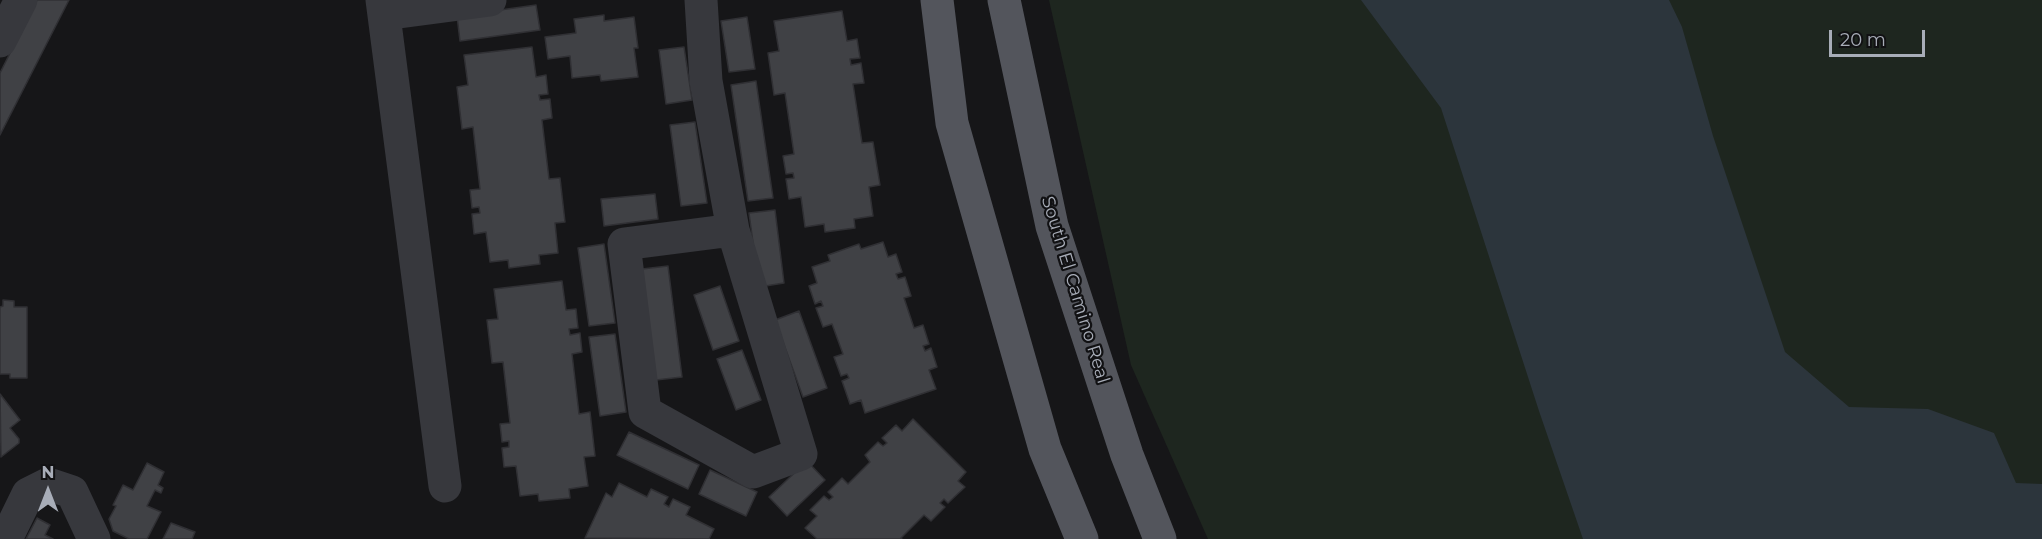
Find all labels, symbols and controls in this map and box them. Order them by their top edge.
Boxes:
scale bar [1832,18,1928,56]
text: 20 m [1840,29,1886,51]
street label: South El Camino Real [1036,194,1114,386]
north arrow [18,461,78,521]
text: N [42,463,54,482]

